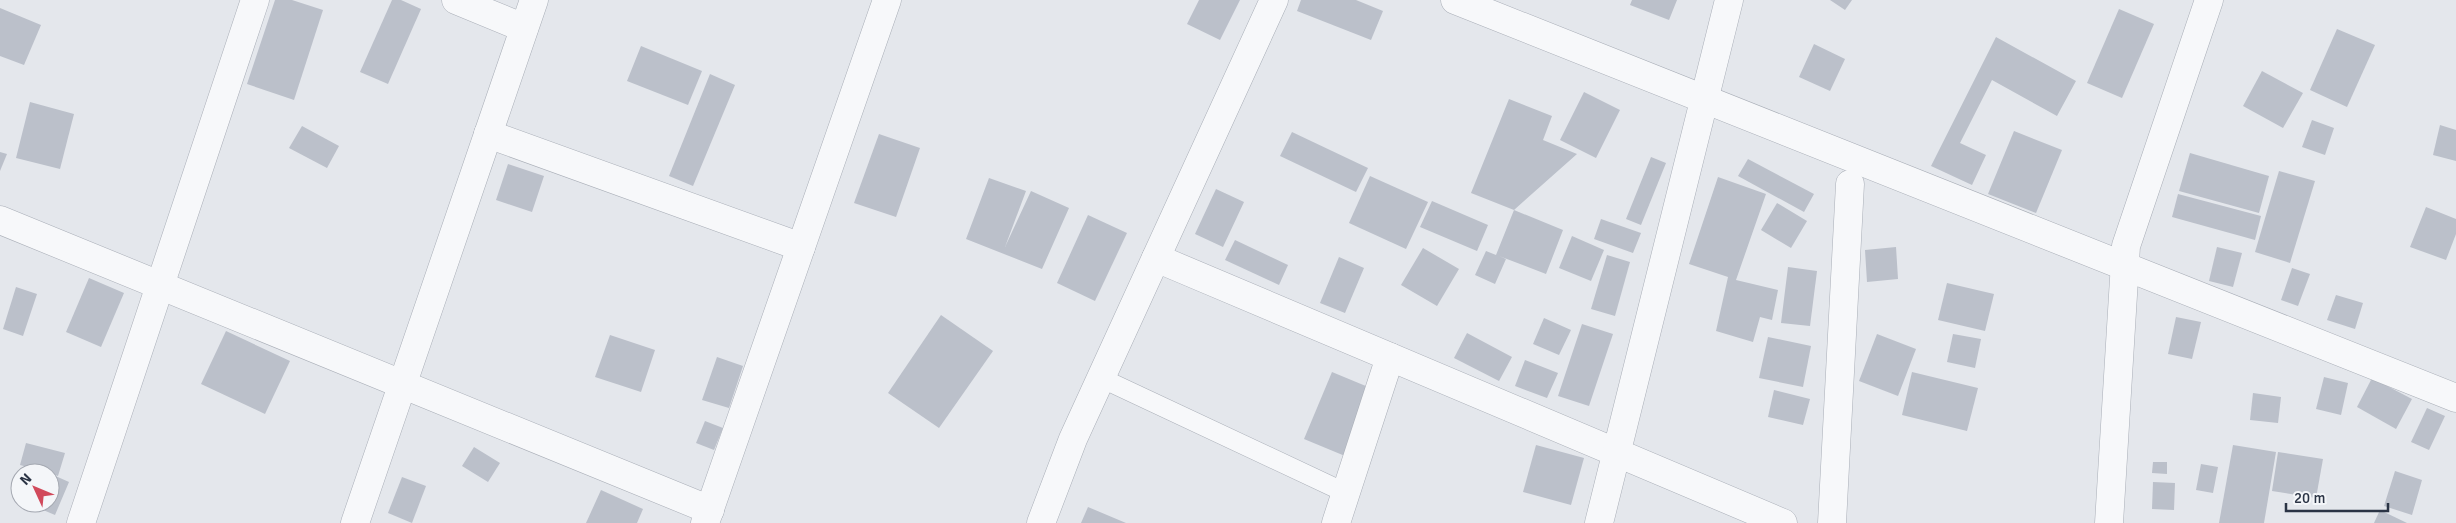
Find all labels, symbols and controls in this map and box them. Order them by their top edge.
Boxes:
north arrow [10,463,60,513]
text: N [17,470,36,489]
scale bar [2286,480,2388,512]
text: 20 m [2294,489,2325,507]

